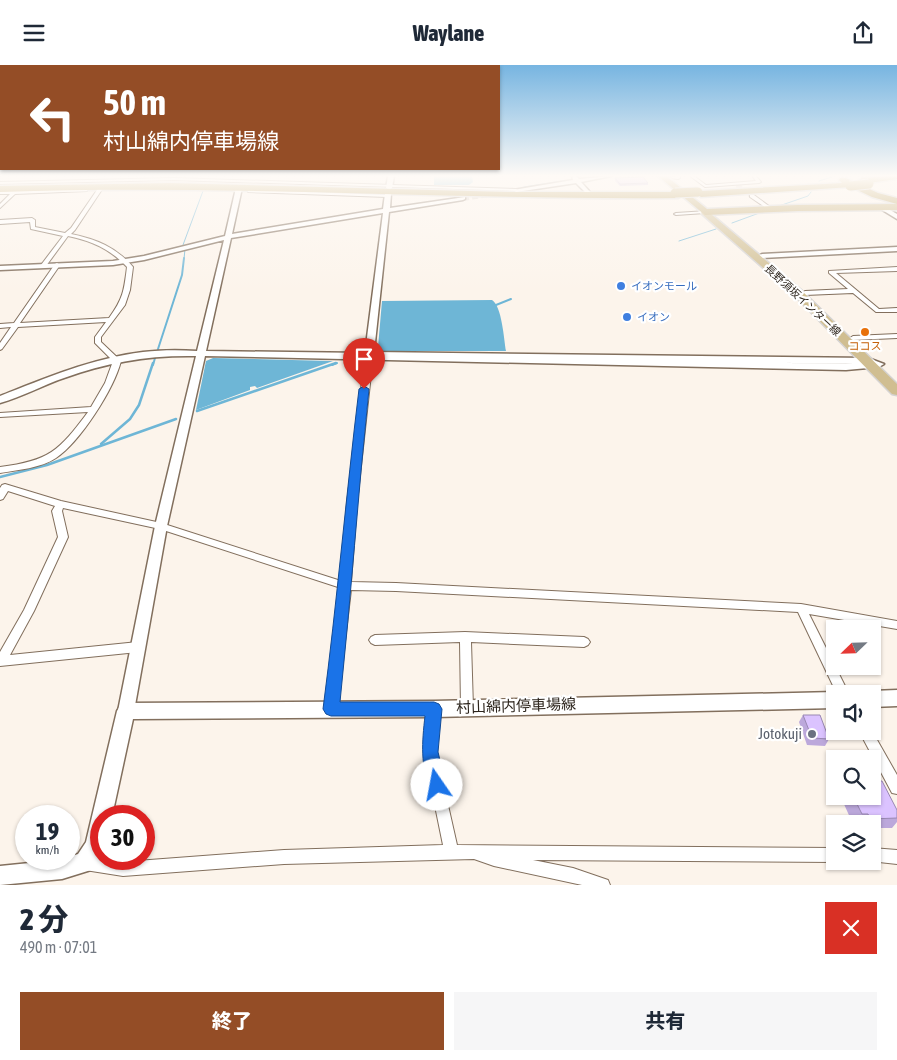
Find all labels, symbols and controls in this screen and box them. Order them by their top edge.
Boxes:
icon: menu [20,19,48,47]
icon: share [849,19,877,47]
text: Waylane [413,20,484,46]
text: 50 m [103,82,166,122]
icon: left [20,85,85,150]
text: 村山綿内停車場線 [103,128,279,154]
street label: 長野須坂インター線 [763,262,843,338]
marker: イオンモール [615,280,627,292]
place label: イオンモール [631,280,697,292]
marker: イオン [621,311,633,323]
place label: イオン [637,311,670,323]
marker: ココス [859,326,871,338]
pin [343,338,385,389]
place label: ココス [849,340,882,352]
icon: arrive [350,345,378,373]
north arrow [826,620,881,675]
map controls [826,620,881,870]
button: sound [826,685,881,740]
street label: 村山綿内停車場線 [456,695,576,716]
place label: Jotokuji [758,725,802,742]
marker: Jotokuji [806,728,818,740]
button: search [826,750,881,805]
position arrow [410,758,462,810]
speed limit sign: 30 [90,805,155,870]
button: layers [826,815,881,870]
text: 19 [36,817,59,845]
text: km/h [36,843,59,857]
text: 2 分 [20,902,68,936]
button: close [825,902,877,954]
text: 490 m · 07:01 [20,938,97,956]
button: 終了 [20,992,444,1050]
button: 共有 [454,992,877,1050]

